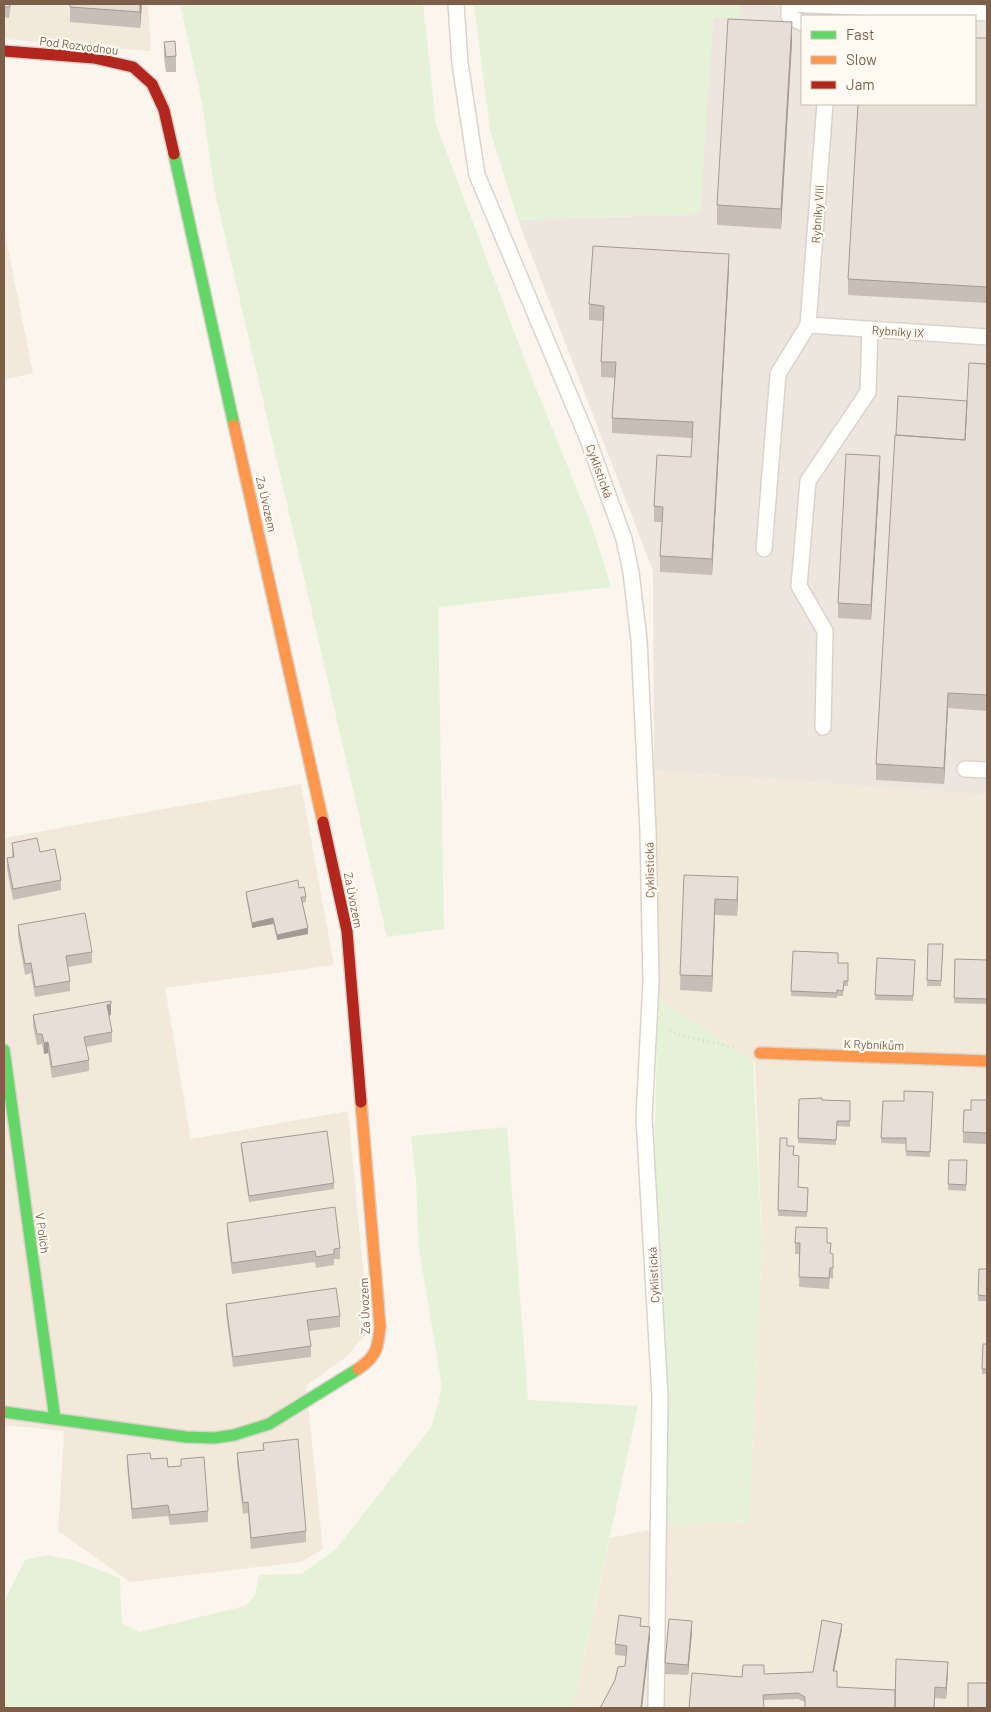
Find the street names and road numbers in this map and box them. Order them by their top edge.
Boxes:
street label: Pod Rozvodnou [39,33,119,57]
street label: Rybníky VIII [808,184,826,244]
street label: Rybníky IX [871,322,925,340]
street label: Cyklistická [584,442,616,500]
street label: Za Úvozem [254,475,280,533]
street label: Cyklistická [642,842,656,898]
street label: Za Úvozem [342,871,366,929]
street label: K Rybníkům [843,1036,905,1052]
street label: V Polích [33,1212,53,1254]
street label: Cyklistická [645,1247,661,1303]
street label: Za Úvozem [356,1277,372,1335]

